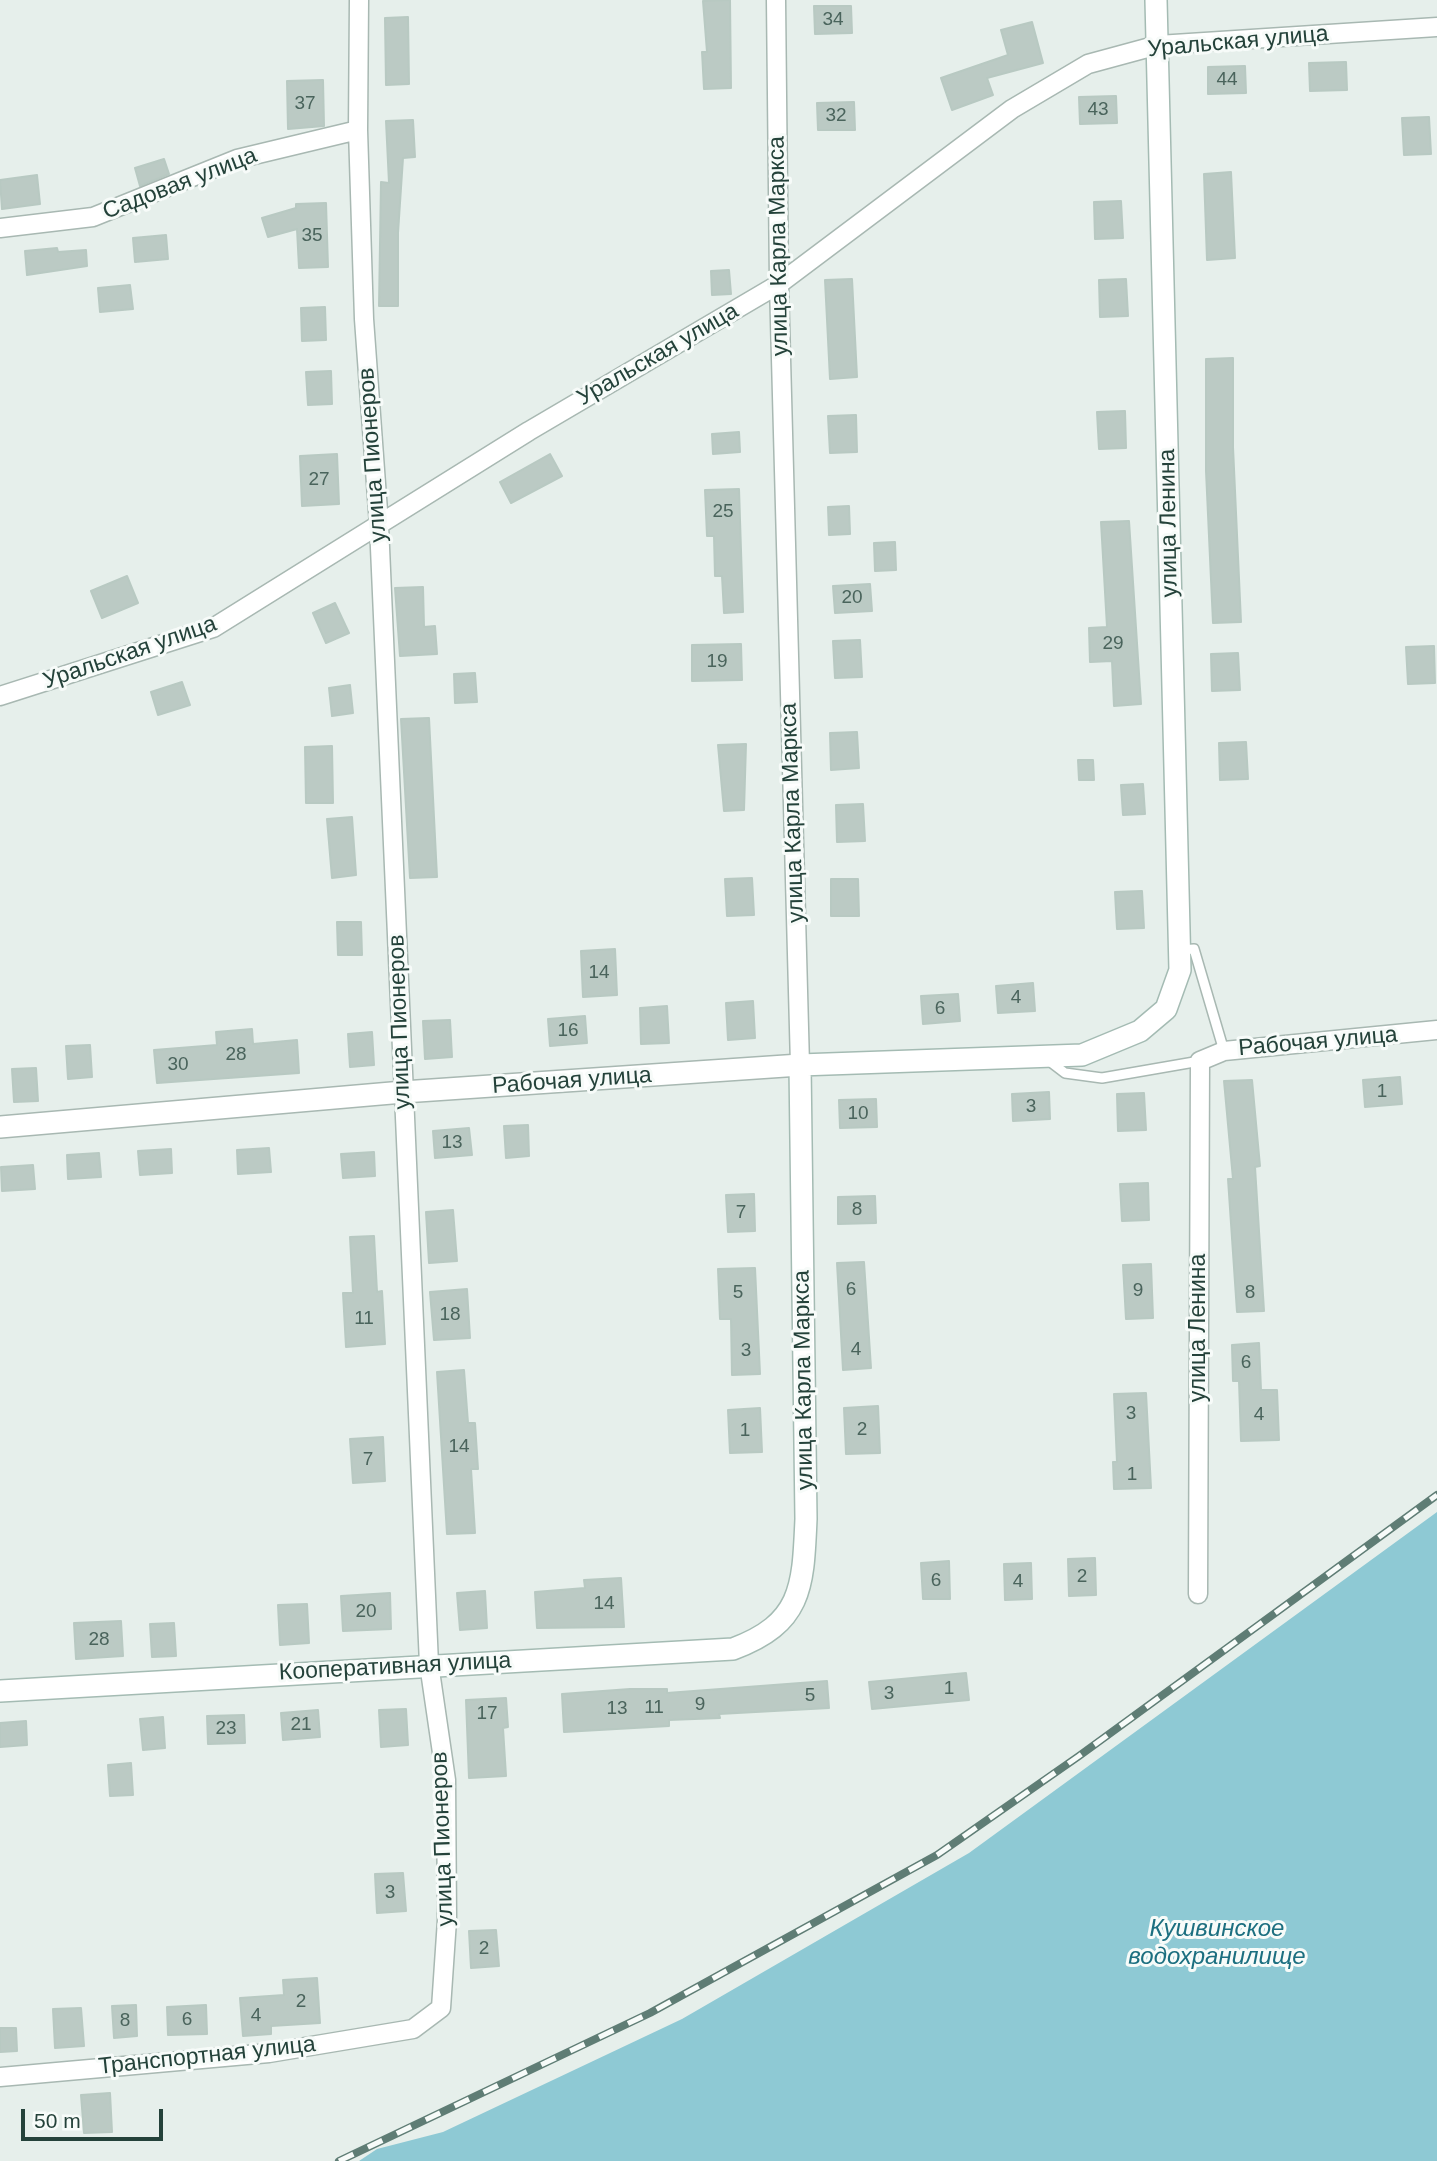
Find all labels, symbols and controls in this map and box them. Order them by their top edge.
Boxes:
house number: 34 [822,9,844,31]
street label: Уральская улица [1146,20,1330,64]
house number: 44 [1216,69,1238,91]
house number: 37 [294,93,316,115]
house number: 43 [1087,99,1109,121]
house number: 32 [825,105,847,127]
street label: улица Карла Маркса [763,136,795,356]
street label: Садовая улица [99,142,261,226]
house number: 35 [301,225,323,247]
street label: Уральская улица [573,298,743,412]
street label: улица Пионеров [353,367,393,543]
street label: улица Ленина [1154,448,1184,598]
house number: 27 [308,469,330,491]
house number: 25 [712,501,734,523]
house number: 20 [841,587,863,609]
street label: Уральская улица [40,610,220,696]
house number: 29 [1102,633,1124,655]
house number: 19 [706,651,728,673]
street label: улица Карла Маркса [775,703,811,923]
street label: улица Пионеров [383,934,417,1110]
house number: 14 [588,962,610,984]
house number: 4 [1011,987,1021,1009]
house number: 6 [935,998,945,1020]
house number: 16 [557,1020,579,1042]
street label: Рабочая улица [1237,1021,1399,1063]
house number: 28 [225,1044,247,1066]
house number: 30 [167,1054,189,1076]
street label: Рабочая улица [491,1062,653,1100]
house number: 1 [1377,1081,1387,1103]
house number: 3 [1026,1096,1036,1118]
house number: 10 [847,1103,869,1125]
house number: 13 [441,1132,463,1154]
house number: 8 [852,1199,862,1221]
house number: 7 [736,1202,746,1224]
street label: улица Ленина [1185,1254,1213,1402]
street label: улица Карла Маркса [788,1270,820,1490]
house number: 6 [846,1279,856,1301]
house number: 9 [1133,1280,1143,1302]
house number: 5 [733,1282,743,1304]
house number: 8 [1245,1282,1255,1304]
house number: 18 [439,1304,461,1326]
house number: 11 [354,1308,374,1330]
house number: 4 [851,1339,861,1361]
house number: 3 [741,1340,751,1362]
house number: 6 [1241,1352,1251,1374]
house number: 3 [1126,1403,1136,1425]
house number: 4 [1254,1404,1264,1426]
house number: 2 [857,1419,867,1441]
house number: 1 [740,1420,750,1442]
house number: 14 [448,1436,470,1458]
house number: 7 [363,1449,373,1471]
house number: 1 [1127,1464,1137,1486]
house number: 2 [1077,1566,1087,1588]
house number: 6 [931,1570,941,1592]
house number: 4 [1013,1571,1023,1593]
house number: 14 [593,1593,615,1615]
house number: 20 [355,1601,377,1623]
house number: 28 [88,1629,110,1651]
street label: Кооперативная улица [278,1647,512,1687]
house number: 1 [944,1678,954,1700]
house number: 3 [884,1683,894,1705]
house number: 5 [805,1685,815,1707]
house number: 9 [695,1694,705,1716]
house number: 11 [644,1697,664,1719]
house number: 13 [606,1698,628,1720]
house number: 17 [476,1703,498,1725]
house number: 21 [290,1714,312,1736]
house number: 23 [215,1718,237,1740]
street label: улица Пионеров [426,1751,460,1927]
house number: 3 [385,1882,395,1904]
water label: Кушвинское водохранилище [1128,1915,1306,1971]
house number: 2 [479,1938,489,1960]
house number: 2 [296,1991,306,2013]
house number: 4 [251,2005,261,2027]
house number: 6 [182,2009,192,2031]
house number: 8 [120,2010,130,2032]
street label: Транспортная улица [97,2031,317,2081]
scale bar [24,2094,166,2138]
text: 50 m [34,2109,81,2132]

